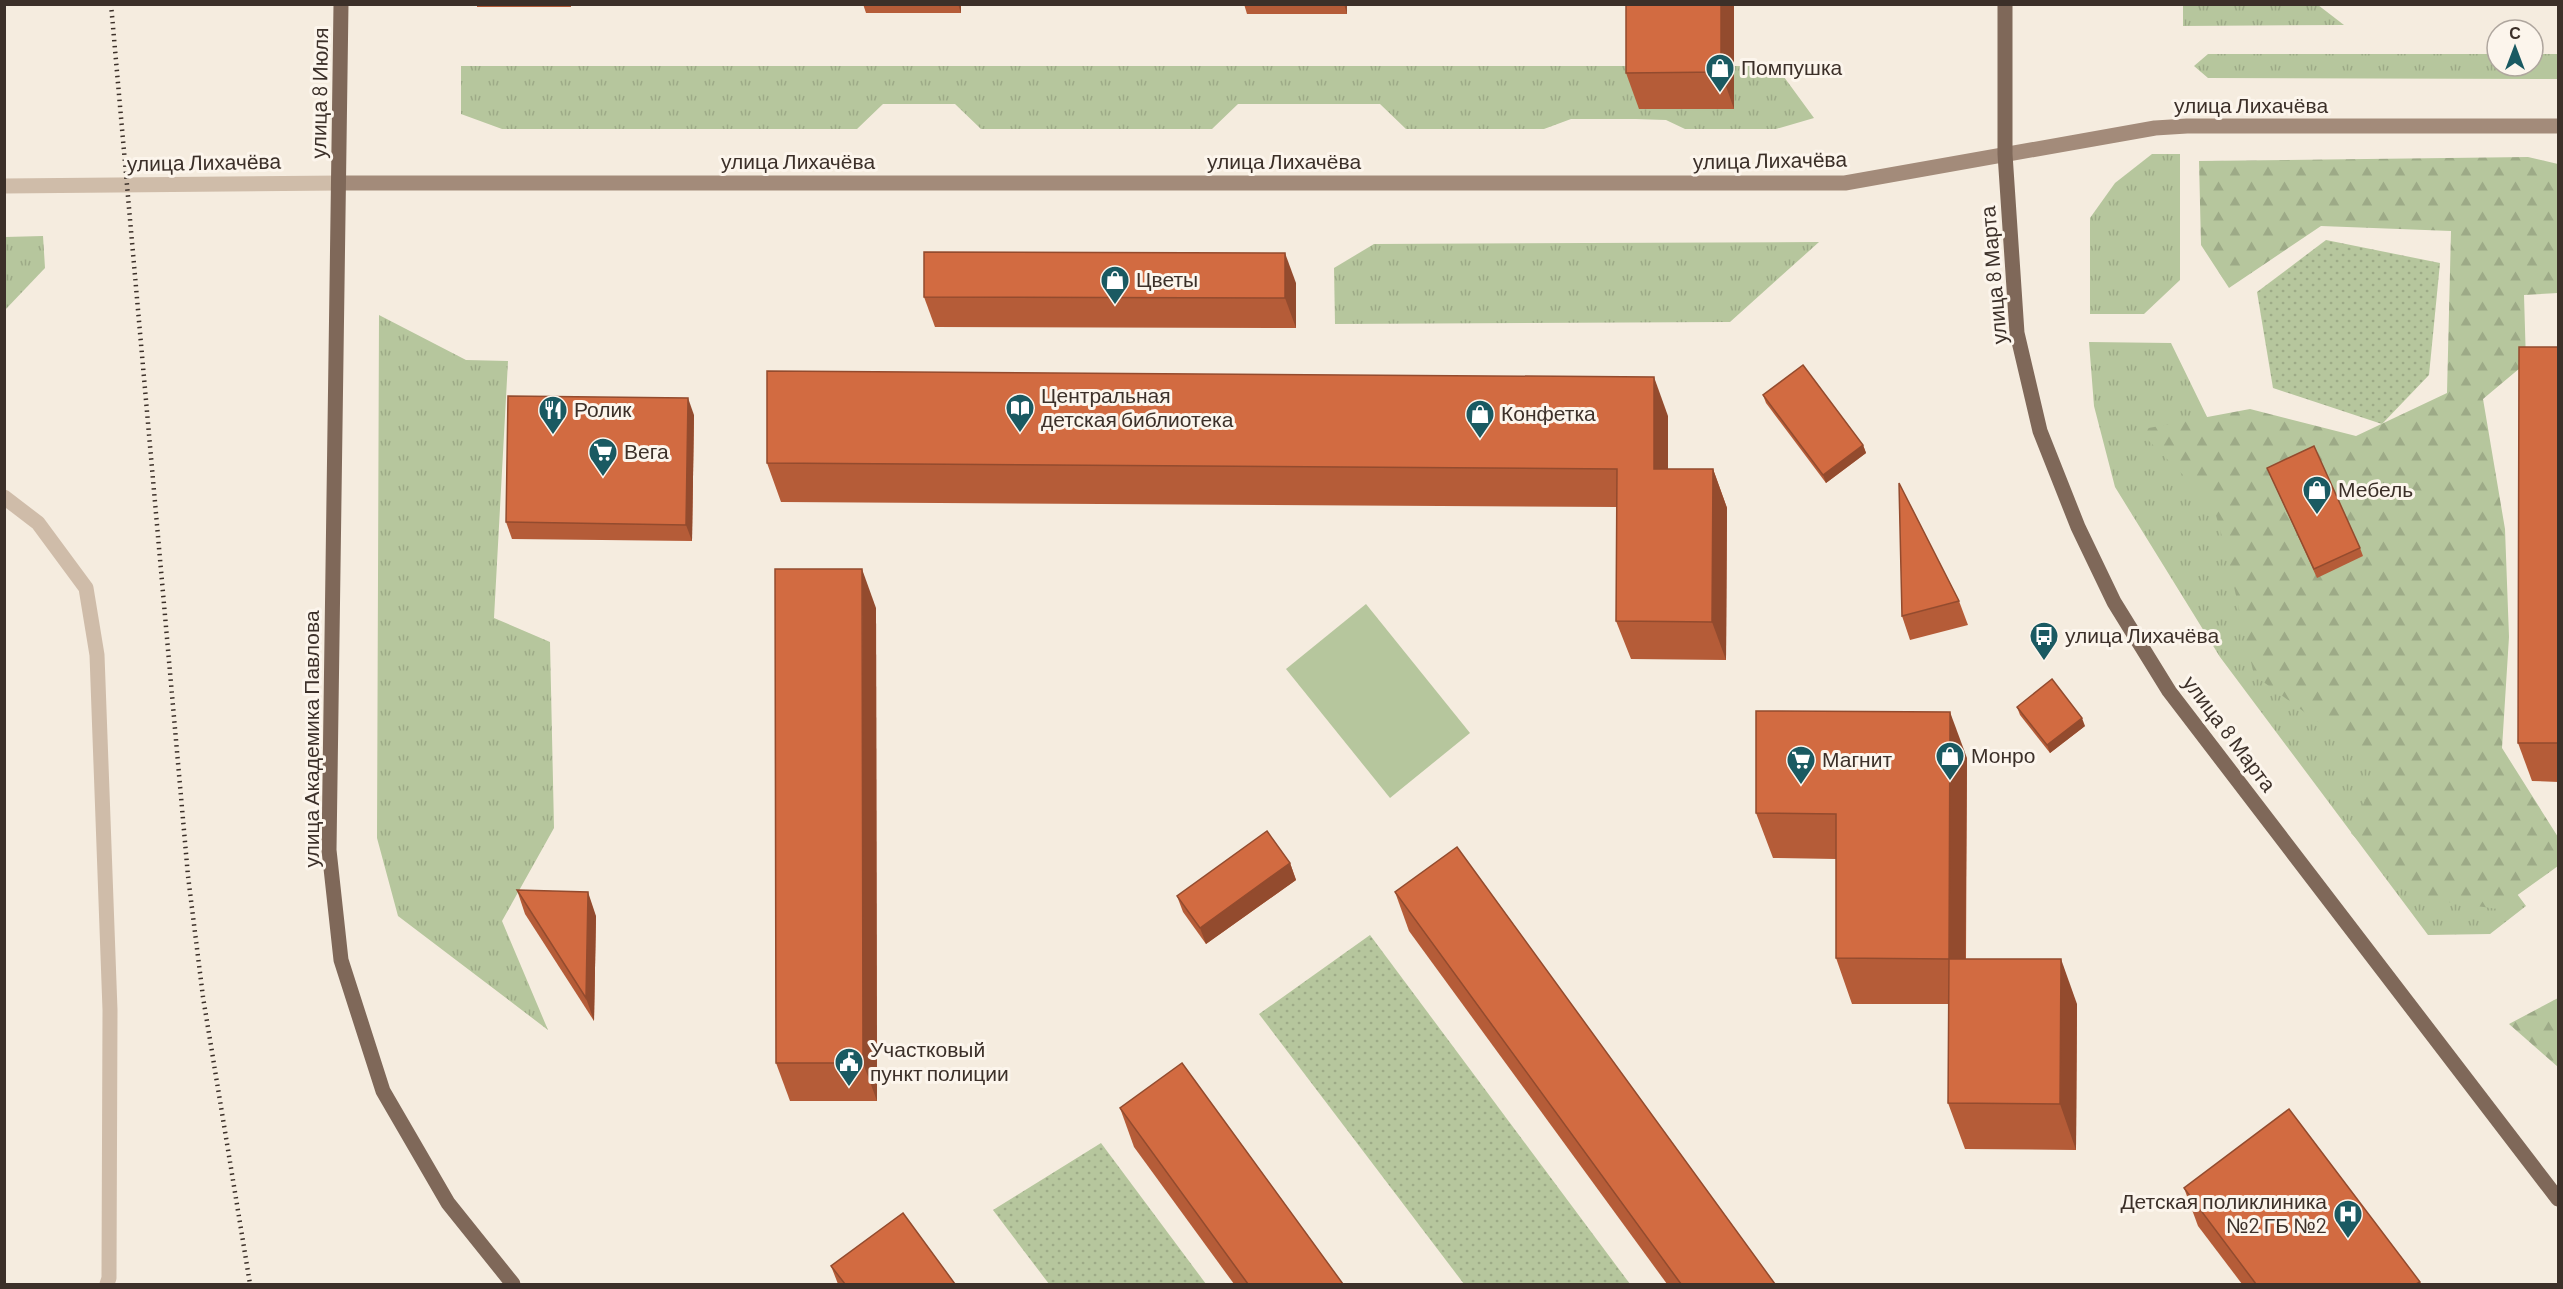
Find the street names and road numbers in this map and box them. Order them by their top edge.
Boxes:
street label: улица 8 Июля [305,27,332,159]
street label: улица Лихачёва [2174,92,2328,117]
street label: улица Лихачёва [1693,146,1848,173]
street label: улица Лихачёва [127,148,282,175]
street label: улица Лихачёва [721,148,875,173]
street label: улица Лихачёва [1207,148,1361,173]
street label: улица 8 Марта [1974,205,2011,345]
street label: улица Академика Павлова [298,610,323,868]
street label: улица 8 Марта [2178,670,2282,796]

